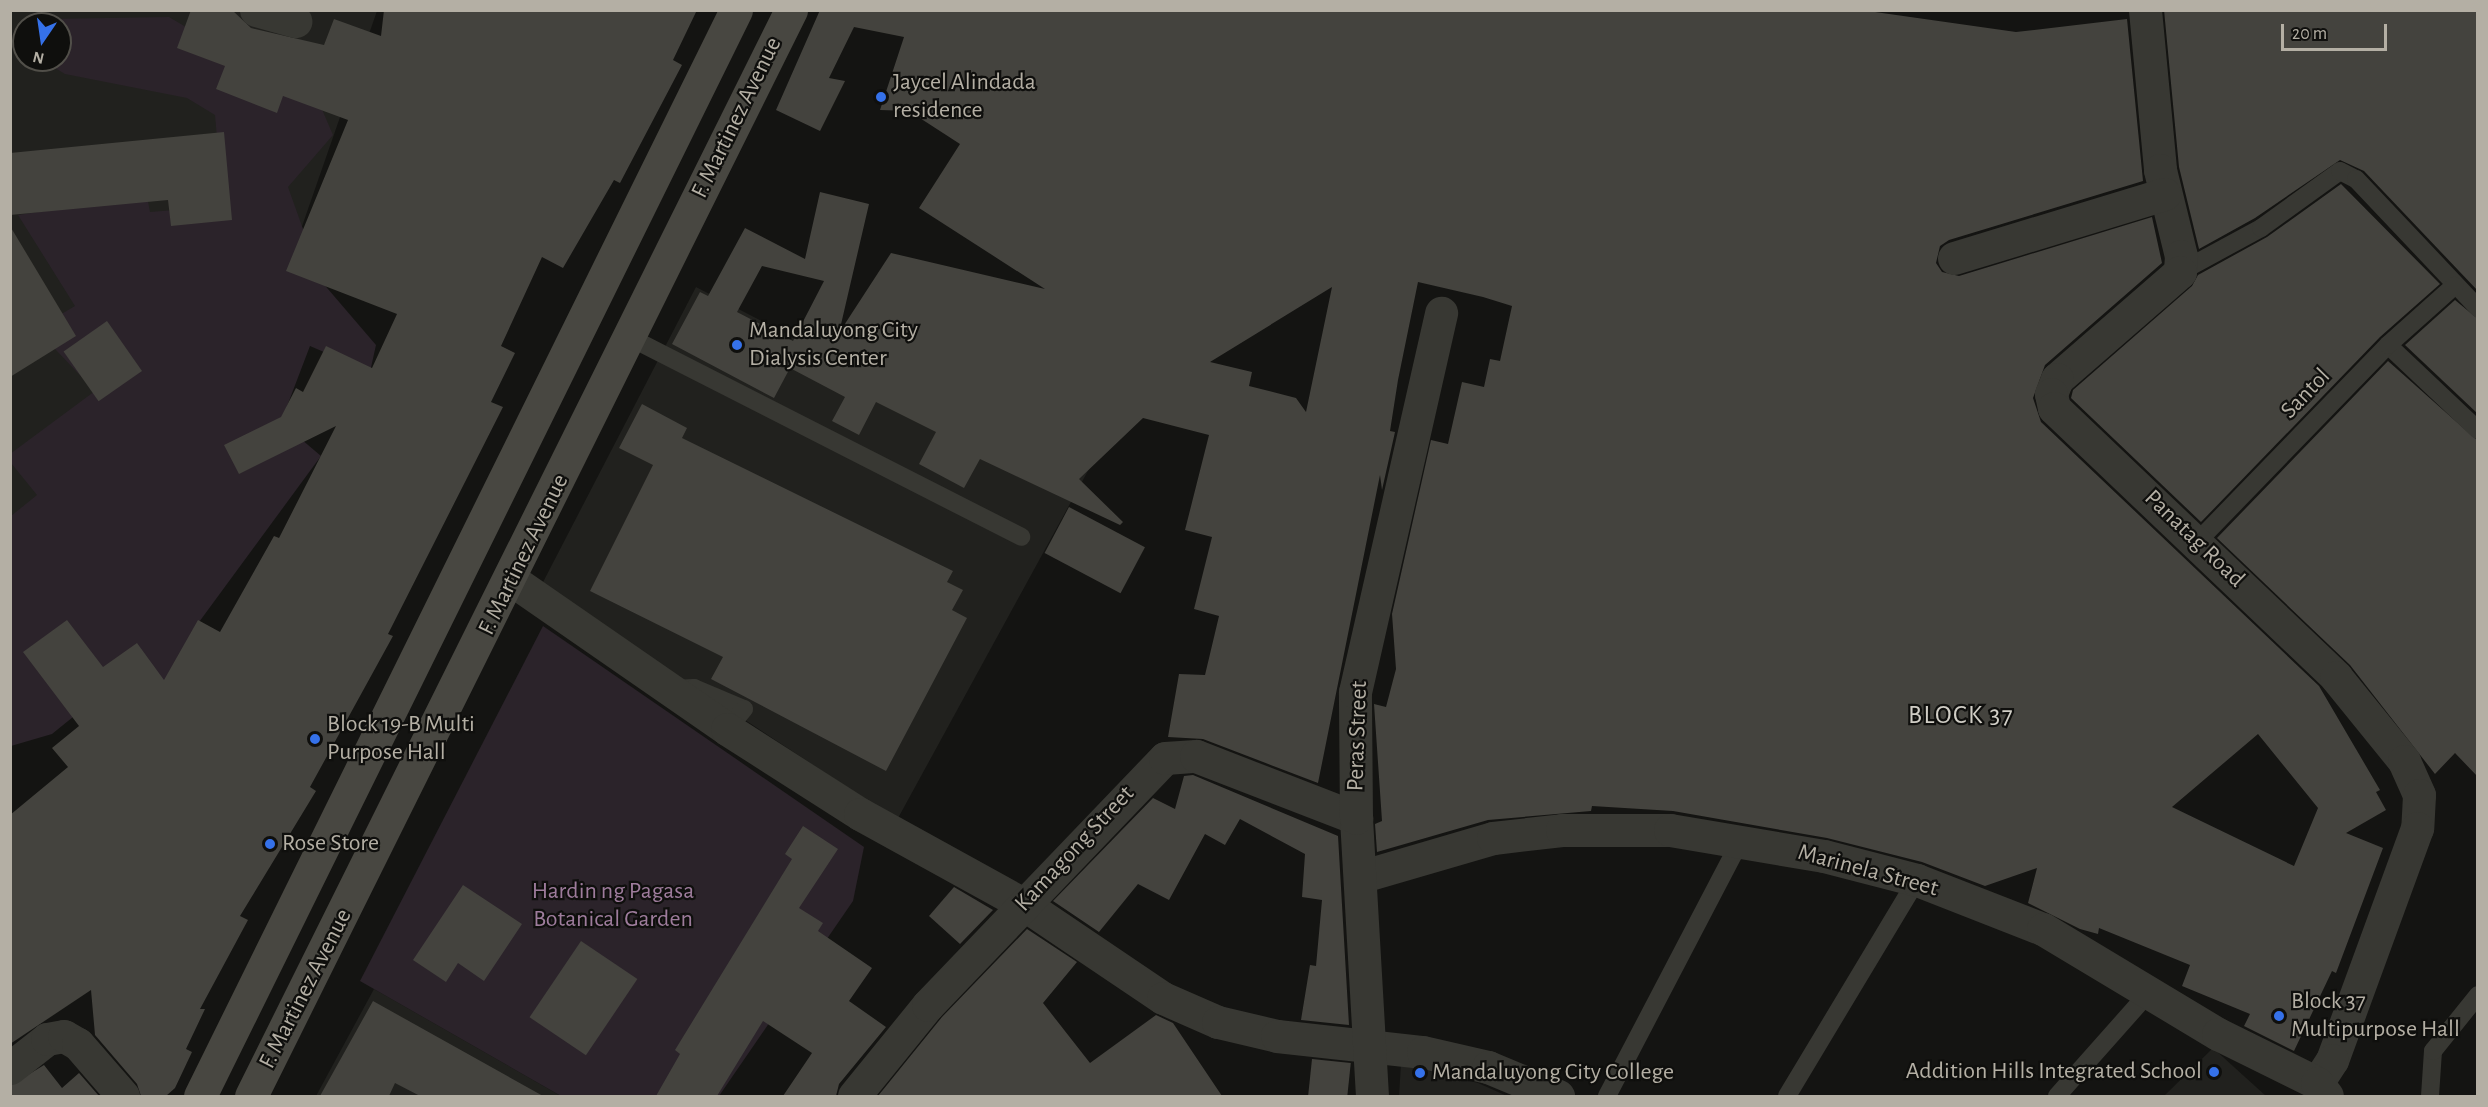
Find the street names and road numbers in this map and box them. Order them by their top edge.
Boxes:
street label: F. Martinez Avenue [686,33,788,203]
street label: Santol [2275,363,2337,425]
street label: F. Martinez Avenue [473,470,575,640]
street label: Panatag Road [2138,484,2250,594]
street label: Peras Street [1342,680,1374,792]
street label: Kamagong Street [1009,780,1141,918]
street label: Marinela Street [1795,838,1941,904]
street label: F. Martinez Avenue [253,904,359,1074]

